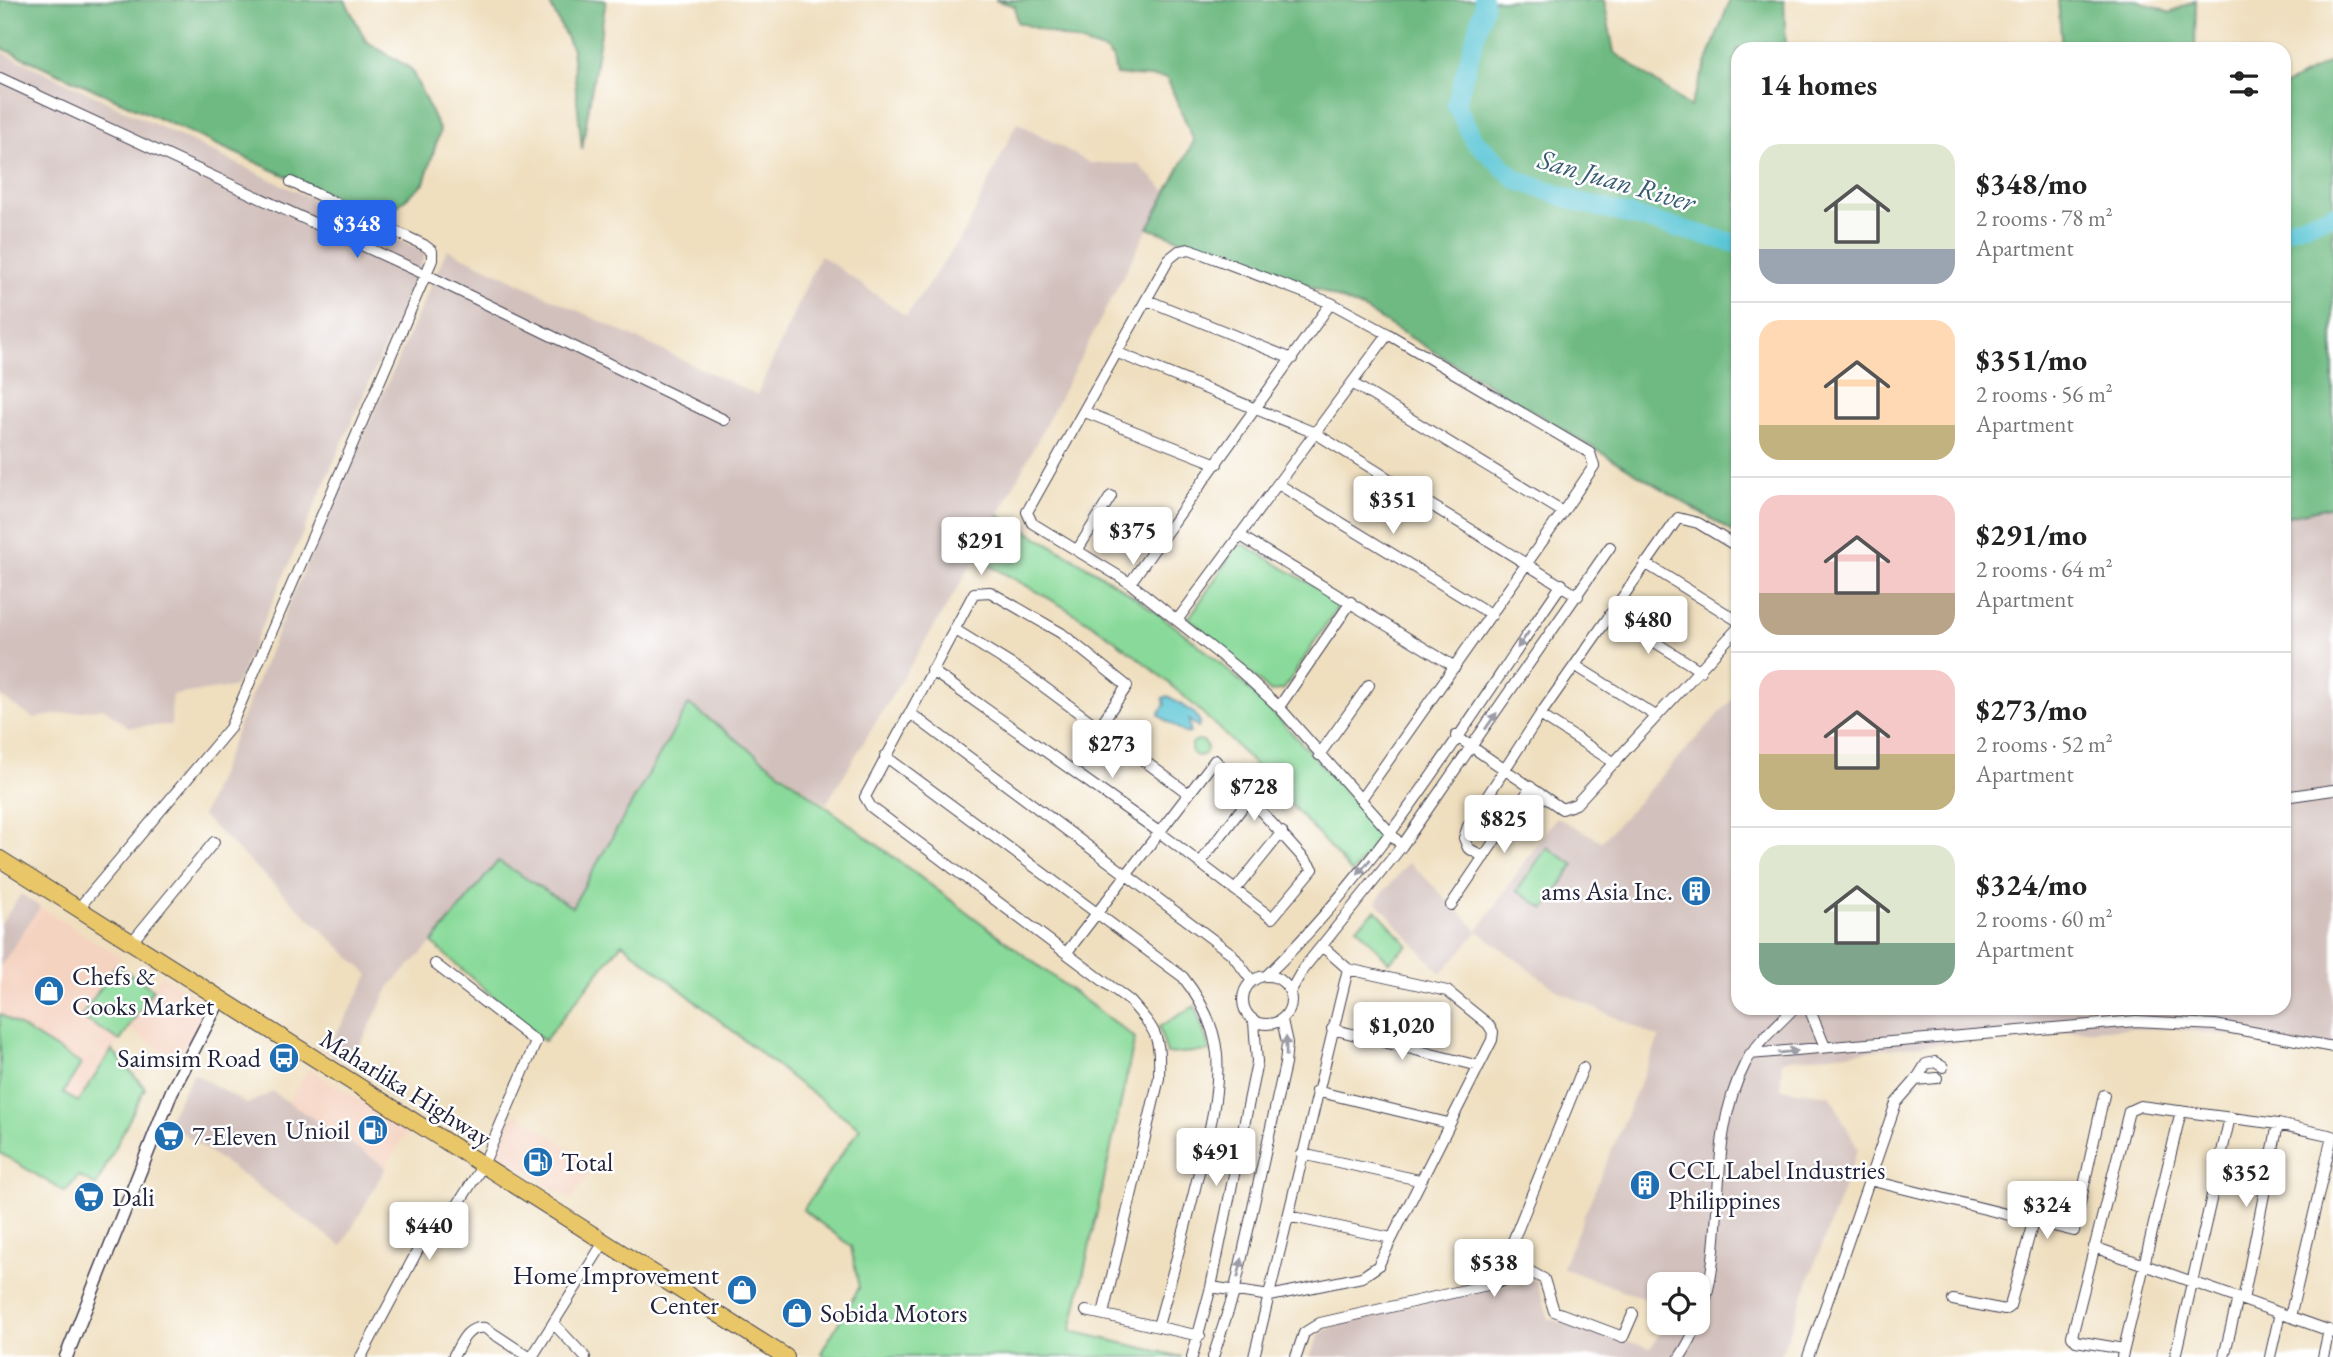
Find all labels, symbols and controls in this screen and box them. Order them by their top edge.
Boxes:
text: 14 homes [1759,65,1877,104]
icon: filters [2225,65,2263,103]
water label: San Juan River [1533,140,1701,220]
text: $348/mo [1976,164,2087,203]
icon: home [1815,172,1899,256]
pin: $348 [316,201,398,260]
text: 2 rooms · 78 m² [1976,203,2113,233]
text: $348 [333,208,381,238]
text: Apartment [1976,233,2074,263]
text: $351/mo [1976,340,2087,379]
icon: home [1815,348,1899,432]
text: 2 rooms · 56 m² [1976,379,2113,409]
text: Apartment [1976,409,2074,439]
pin: $351 [1352,476,1434,536]
text: $351 [1369,484,1417,514]
pin: $375 [1092,508,1174,567]
text: $375 [1109,515,1157,545]
text: $291/mo [1976,515,2087,554]
pin: $291 [940,518,1022,577]
icon: home [1815,523,1899,607]
text: $291 [957,525,1005,555]
text: 2 rooms · 64 m² [1976,554,2113,584]
text: Apartment [1976,584,2074,614]
pin: $480 [1607,596,1689,656]
text: $480 [1624,604,1672,634]
one-way arrow [1516,631,1530,649]
text: $273/mo [1976,690,2087,729]
icon: home [1815,698,1899,782]
one-way arrow [1483,712,1497,730]
pin: $273 [1071,720,1153,780]
text: $273 [1088,728,1136,758]
text: 2 rooms · 52 m² [1976,729,2113,759]
text: Apartment [1976,759,2074,789]
pin: $728 [1213,764,1295,823]
text: $728 [1230,771,1278,801]
pin: $825 [1463,796,1545,855]
text: $825 [1480,803,1528,833]
one-way arrow [1356,858,1372,876]
text: $324/mo [1976,865,2087,904]
icon: home [1815,873,1899,957]
place label: ams Asia Inc. [1541,874,1673,908]
building icon: ams Asia Inc. [1679,874,1713,908]
text: 2 rooms · 60 m² [1976,904,2113,934]
text: Apartment [1976,934,2074,964]
place label: Chefs & Cooks Market [72,959,214,1023]
shop icon: Chefs & Cooks Market [32,974,66,1008]
pin: $1,020 [1345,1002,1459,1062]
text: $1,020 [1370,1010,1434,1040]
street label: Maharlika Highway [314,1022,499,1155]
one-way arrow [1280,1035,1291,1057]
place label: Saimsim Road [117,1041,262,1075]
bus stop icon: Saimsim Road [267,1041,301,1075]
one-way arrow [1777,1046,1799,1057]
place label: Unioil [285,1113,350,1147]
fuel station icon: Unioil [356,1113,390,1147]
supermarket icon: 7-Eleven [152,1119,186,1153]
place label: 7-Eleven [192,1119,278,1153]
pin: $491 [1175,1128,1257,1188]
text: $491 [1192,1136,1240,1166]
fuel station icon: Total [521,1145,555,1179]
place label: Total [561,1145,613,1179]
pin: $352 [2205,1150,2287,1209]
place label: CCL Label Industries Philippines [1668,1153,1885,1217]
text: $352 [2222,1157,2270,1187]
building icon: CCL Label Industries Philippines [1628,1168,1662,1202]
supermarket icon: Dali [72,1180,106,1214]
place label: Dali [112,1180,155,1214]
pin: $324 [2006,1182,2088,1241]
text: $324 [2023,1189,2071,1219]
pin: $440 [388,1202,470,1262]
text: $440 [405,1210,453,1240]
pin: $538 [1453,1240,1535,1299]
text: $538 [1470,1247,1518,1277]
one-way arrow [1234,1257,1245,1279]
place label: Home Improvement Center [513,1258,719,1322]
map controls [1647,1272,1710,1335]
button: locate [1647,1272,1710,1335]
shop icon: Home Improvement Center [725,1273,759,1307]
shop icon: Sobida Motors [780,1296,814,1330]
place label: Sobida Motors [820,1296,967,1330]

